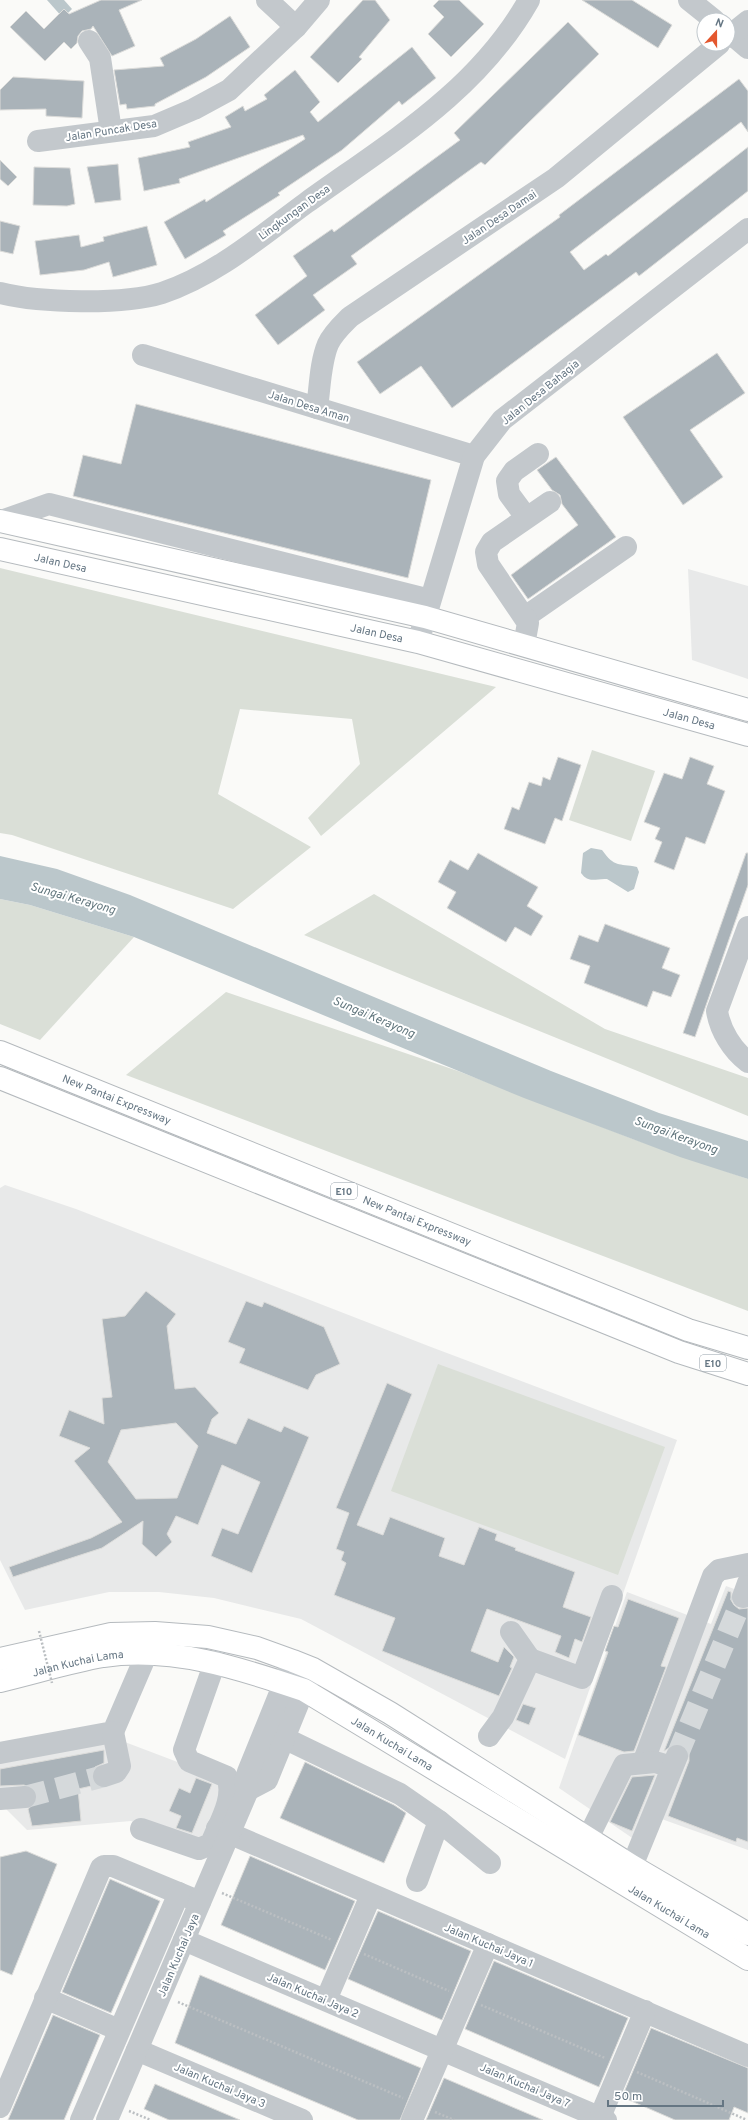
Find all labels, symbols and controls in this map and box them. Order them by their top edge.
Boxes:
north arrow [696,12,736,52]
text: N [713,16,725,32]
street label: Jalan Puncak Desa [64,117,158,145]
street label: Lingkungan Desa [256,182,333,243]
street label: Jalan Desa Damai [460,188,540,248]
street label: Jalan Desa Bahagia [499,357,583,428]
street label: Jalan Desa Aman [266,388,351,426]
street label: Jalan Desa [33,551,88,576]
street label: Jalan Desa [349,621,404,646]
street label: Jalan Desa [661,705,717,733]
water label: Sungai Kerayong [28,879,118,919]
water label: Sungai Kerayong [330,993,418,1043]
street label: New Pantai Expressway [60,1072,173,1128]
water label: Sungai Kerayong [632,1113,720,1159]
road number: E10 [331,1183,357,1199]
street label: New Pantai Expressway [360,1193,473,1250]
road number: E10 [700,1355,726,1371]
street label: Jalan Kuchai Lama [31,1648,124,1681]
street label: Jalan Kuchai Lama [348,1714,435,1774]
street label: Jalan Kuchai Lama [625,1882,712,1942]
street label: Jalan Kuchai Jaya [155,1912,203,1999]
street label: Jalan Kuchai Jaya 1 [442,1921,535,1971]
street label: Jalan Kuchai Jaya 2 [265,1970,361,2022]
street label: Jalan Kuchai Jaya 3 [172,2060,267,2112]
street label: Jalan Kuchai Jaya 7 [477,2061,572,2111]
scale bar [608,2082,723,2108]
text: 50 m [614,2089,642,2105]

